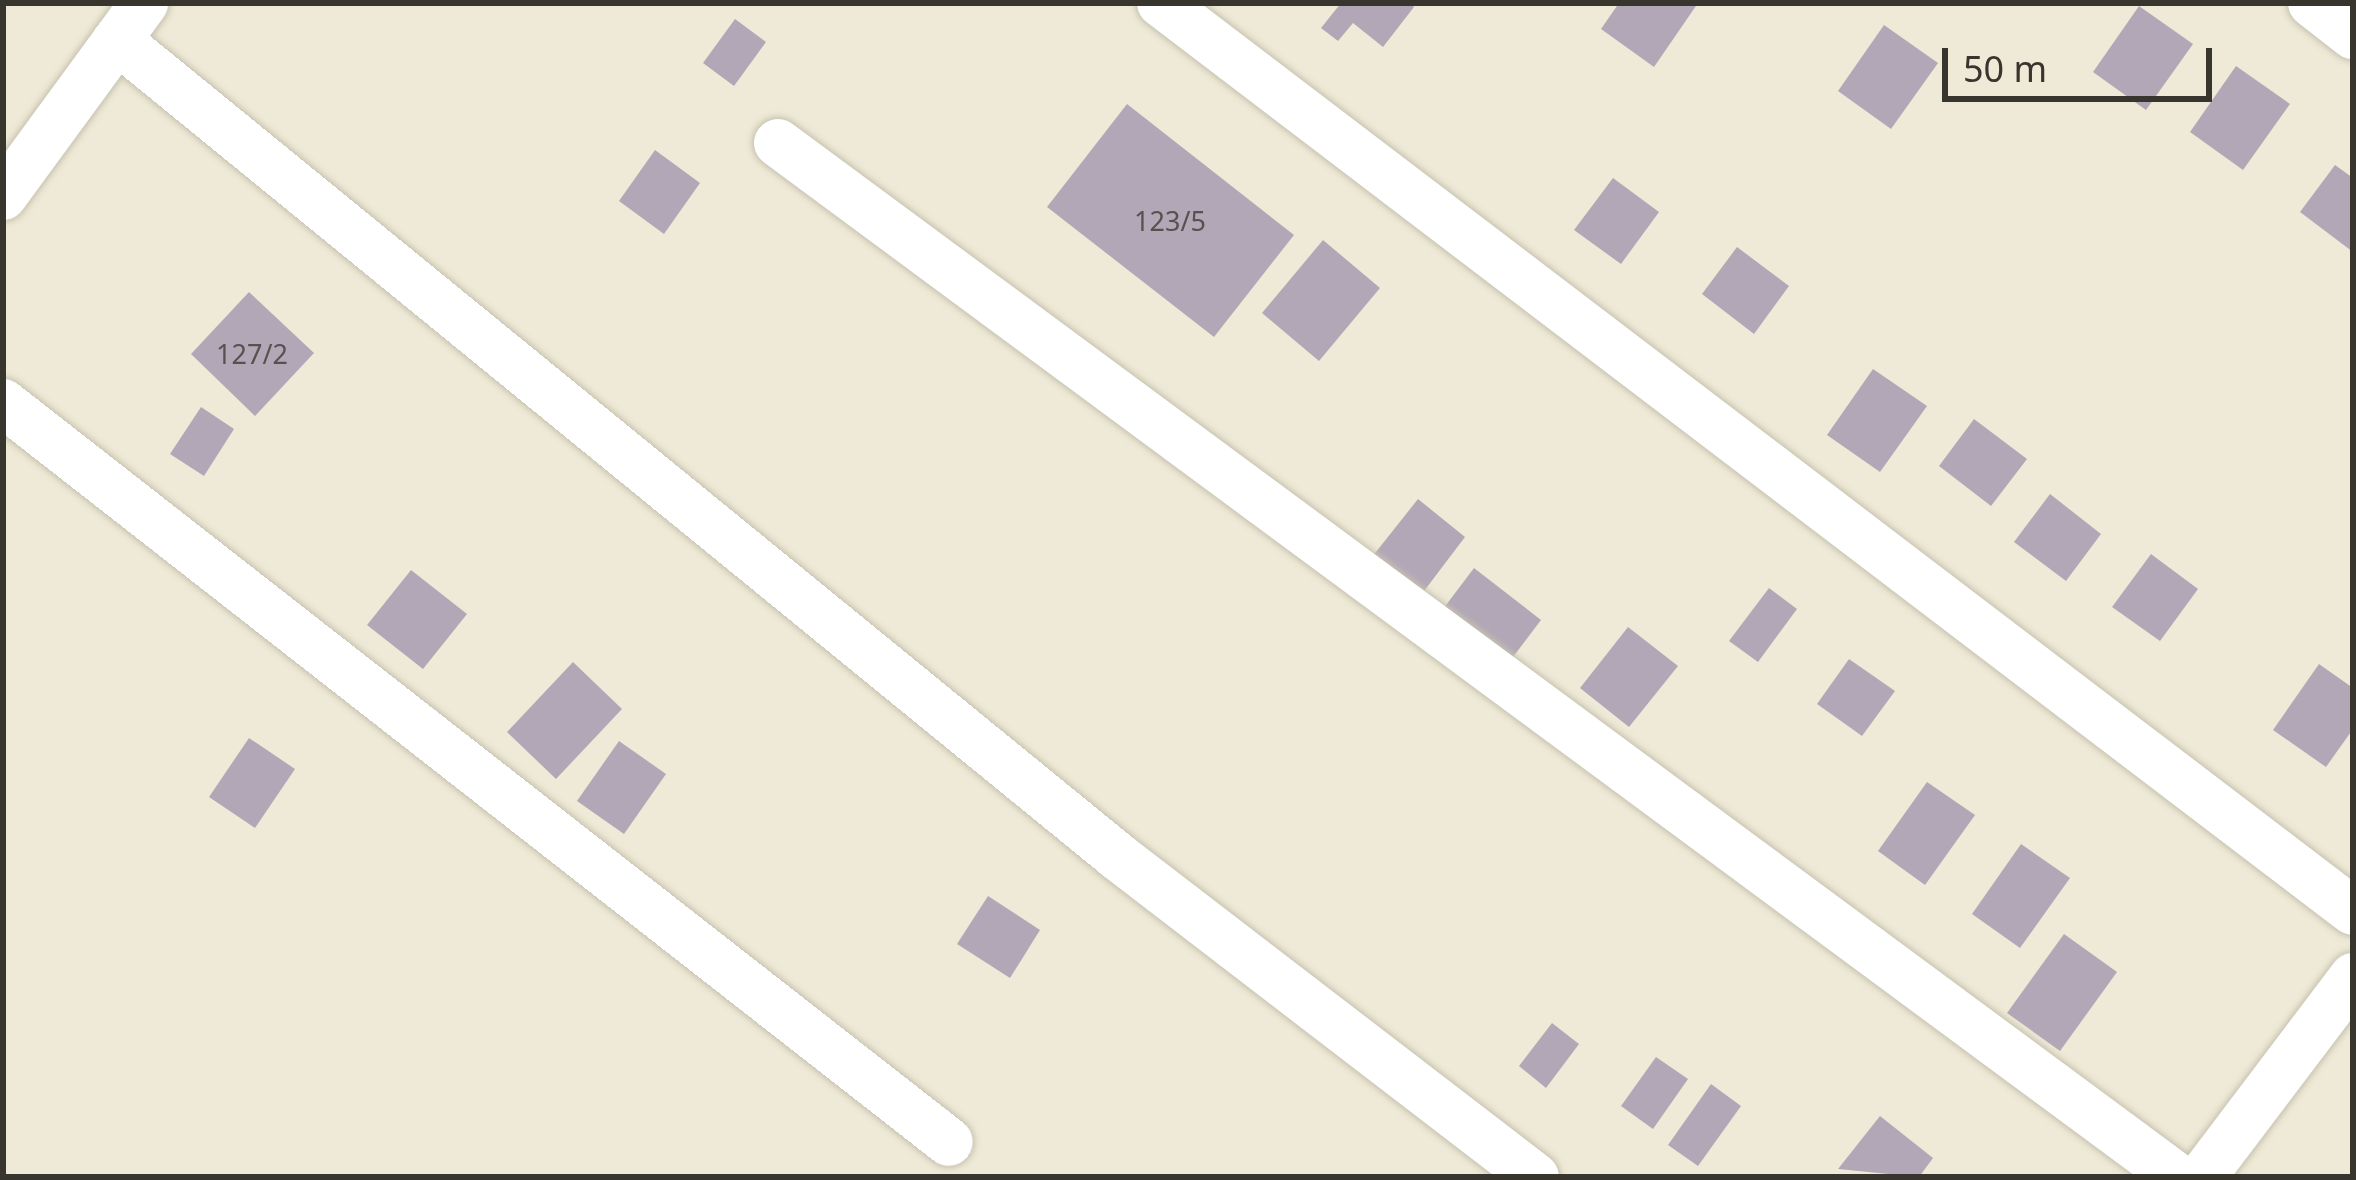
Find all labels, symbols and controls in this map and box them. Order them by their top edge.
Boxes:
scale bar [1948,24,2218,98]
text: 50 m [1963,44,2047,93]
house number: 123/5 [1134,205,1206,237]
house number: 127/2 [216,338,288,370]

